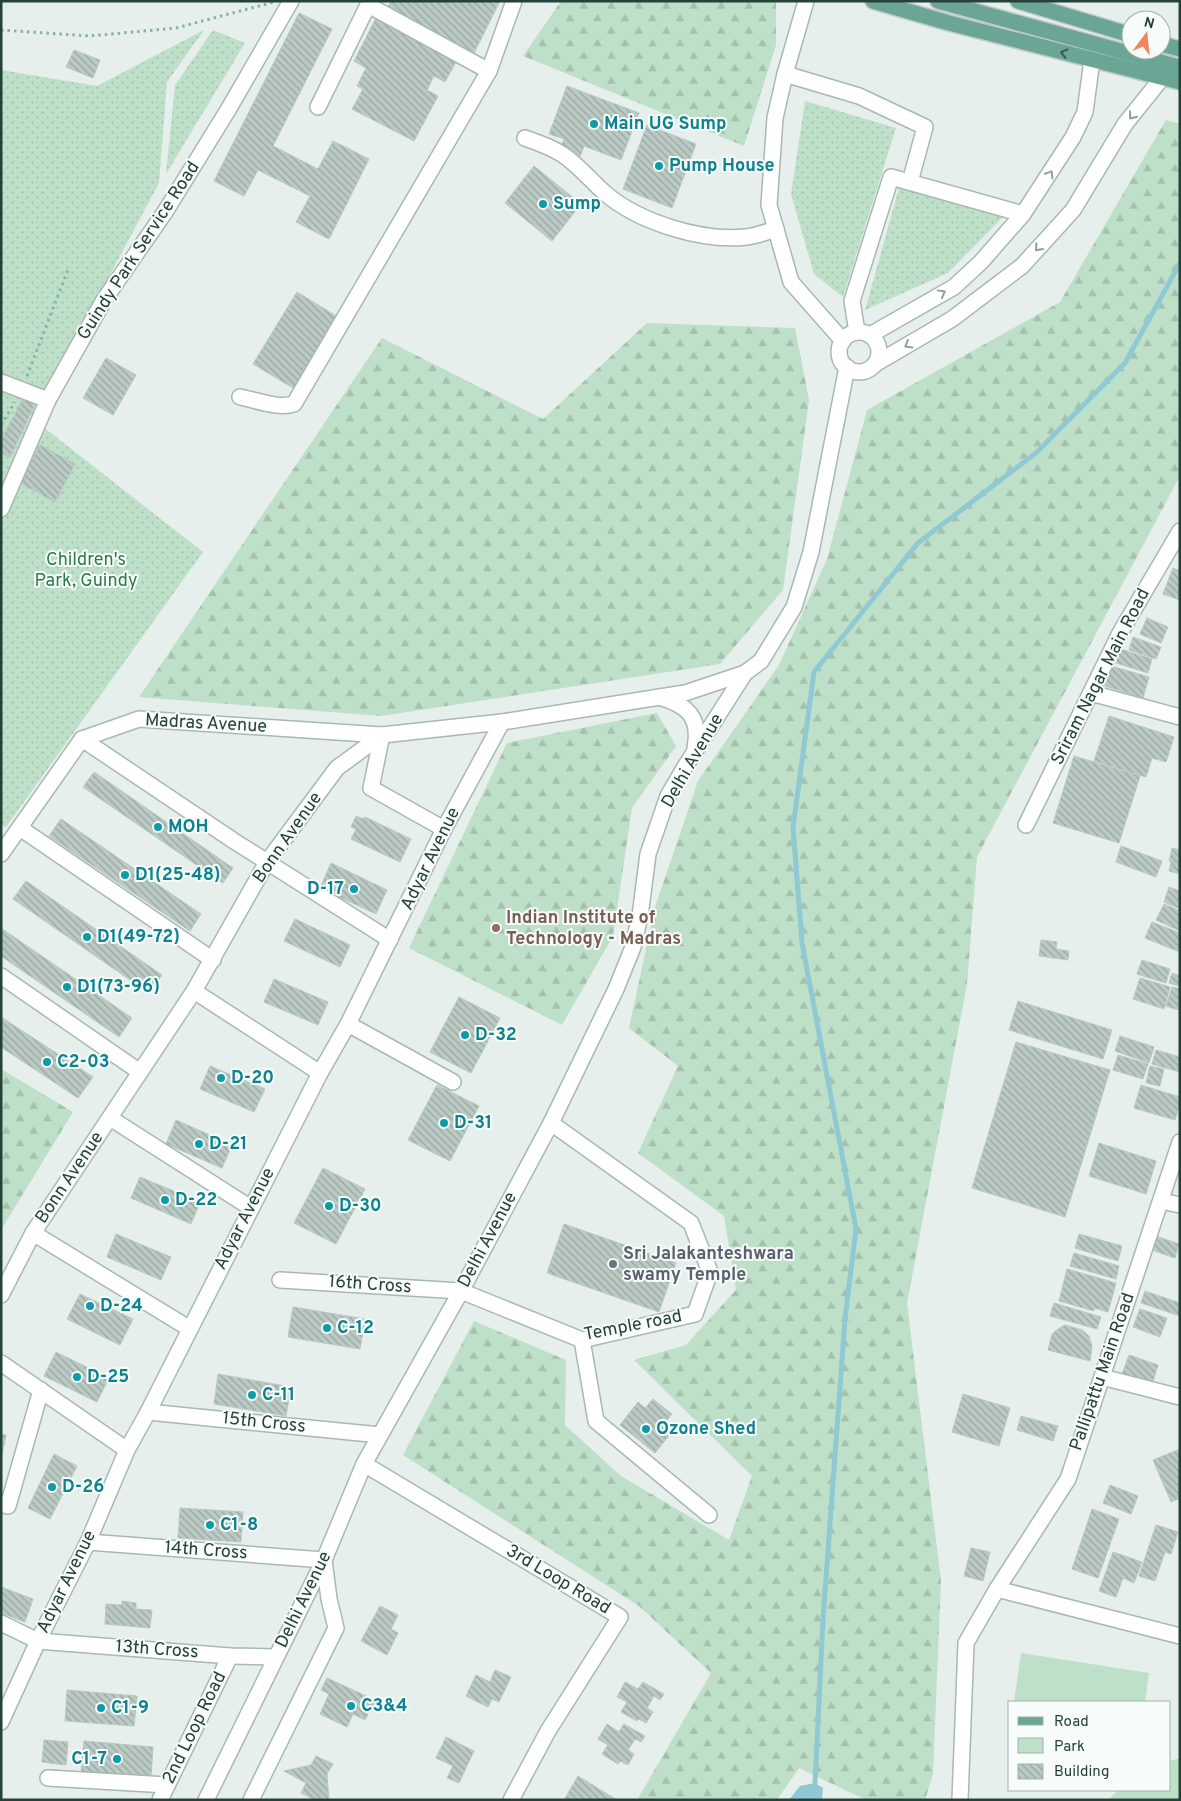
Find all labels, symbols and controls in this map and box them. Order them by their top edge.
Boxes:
north arrow [1121,10,1171,60]
text: N [1142,14,1156,33]
one-way arrow [1059,48,1068,59]
one-way arrow [1129,110,1137,119]
place label: Main UG Sump [604,113,726,136]
marker: Main UG Sump [588,118,600,130]
place label: Pump House [669,155,775,178]
street label: Guindy Park Service Road [73,157,205,345]
marker: Pump House [653,160,665,172]
one-way arrow [1044,170,1054,179]
place label: Sump [553,193,601,216]
marker: Sump [537,198,549,210]
one-way arrow [1035,243,1044,252]
one-way arrow [937,289,946,299]
one-way arrow [905,339,914,349]
park label: Children's Park, Guindy [35,549,137,593]
street label: Sriram Nagar Main Road [1046,585,1156,769]
street label: Madras Avenue [144,709,268,739]
street label: Delhi Avenue [657,710,729,812]
street label: Bonn Avenue [248,788,328,888]
street label: Adyar Avenue [396,804,466,914]
place label: MOH [168,816,208,839]
marker: MOH [152,821,164,833]
place label: D1(25-48) [135,864,220,887]
marker: D1(25-48) [119,869,131,881]
place label: D-17 [307,878,344,901]
marker: D-17 [348,883,360,895]
place label: Indian Institute of Technology - Madras [506,907,681,951]
marker: Indian Institute of Technology - Madras [490,922,502,934]
place label: D1(49-72) [97,926,180,949]
marker: D1(49-72) [81,931,93,943]
place label: D1(73-96) [77,976,160,999]
marker: D1(73-96) [61,981,73,993]
place label: D-32 [475,1024,517,1047]
marker: D-32 [459,1029,471,1041]
place label: C2-03 [57,1051,110,1074]
marker: C2-03 [41,1056,53,1068]
place label: D-20 [231,1067,274,1090]
marker: D-20 [215,1072,227,1084]
place label: D-31 [454,1112,492,1135]
marker: D-31 [438,1117,450,1129]
street label: Bonn Avenue [31,1128,109,1228]
place label: D-21 [209,1133,247,1156]
marker: D-21 [193,1138,205,1150]
street label: Adyar Avenue [209,1164,281,1274]
street label: Delhi Avenue [453,1188,523,1292]
place label: D-22 [175,1189,217,1212]
marker: D-22 [159,1194,171,1206]
place label: D-30 [339,1195,382,1218]
marker: D-30 [323,1200,335,1212]
place label: Sri Jalakanteshwara swamy Temple [623,1243,794,1287]
marker: Sri Jalakanteshwara swamy Temple [607,1258,619,1270]
street label: 16th Cross [328,1271,412,1299]
street label: Pallipattu Main Road [1065,1290,1141,1454]
place label: D-24 [100,1295,143,1318]
marker: D-24 [84,1300,96,1312]
street label: Temple road [582,1305,684,1347]
place label: C-12 [337,1317,374,1340]
marker: C-12 [321,1322,333,1334]
place label: D-25 [87,1366,129,1389]
marker: D-25 [71,1371,83,1383]
place label: C-11 [262,1384,295,1407]
marker: C-11 [246,1389,258,1401]
street label: 15th Cross [221,1407,307,1439]
place label: Ozone Shed [656,1418,756,1441]
marker: Ozone Shed [640,1423,652,1435]
place label: D-26 [62,1476,104,1499]
marker: D-26 [46,1481,58,1493]
place label: C1-8 [220,1514,258,1537]
marker: C1-8 [204,1519,216,1531]
street label: Adyar Avenue [32,1527,102,1637]
street label: 14th Cross [164,1537,248,1565]
street label: 3rd Loop Road [501,1540,615,1620]
street label: Delhi Avenue [271,1548,337,1652]
street label: 13th Cross [115,1636,199,1664]
street label: 2nd Loop Road [158,1668,232,1788]
place label: C3&4 [361,1695,408,1718]
place label: C1-9 [111,1697,149,1720]
marker: C3&4 [345,1700,357,1712]
legend [1008,1701,1171,1791]
marker: C1-9 [95,1702,107,1714]
text: Road [1054,1713,1089,1732]
text: Park [1054,1738,1085,1757]
place label: C1-7 [71,1748,107,1771]
marker: C1-7 [111,1753,123,1765]
text: Building [1054,1763,1109,1782]

